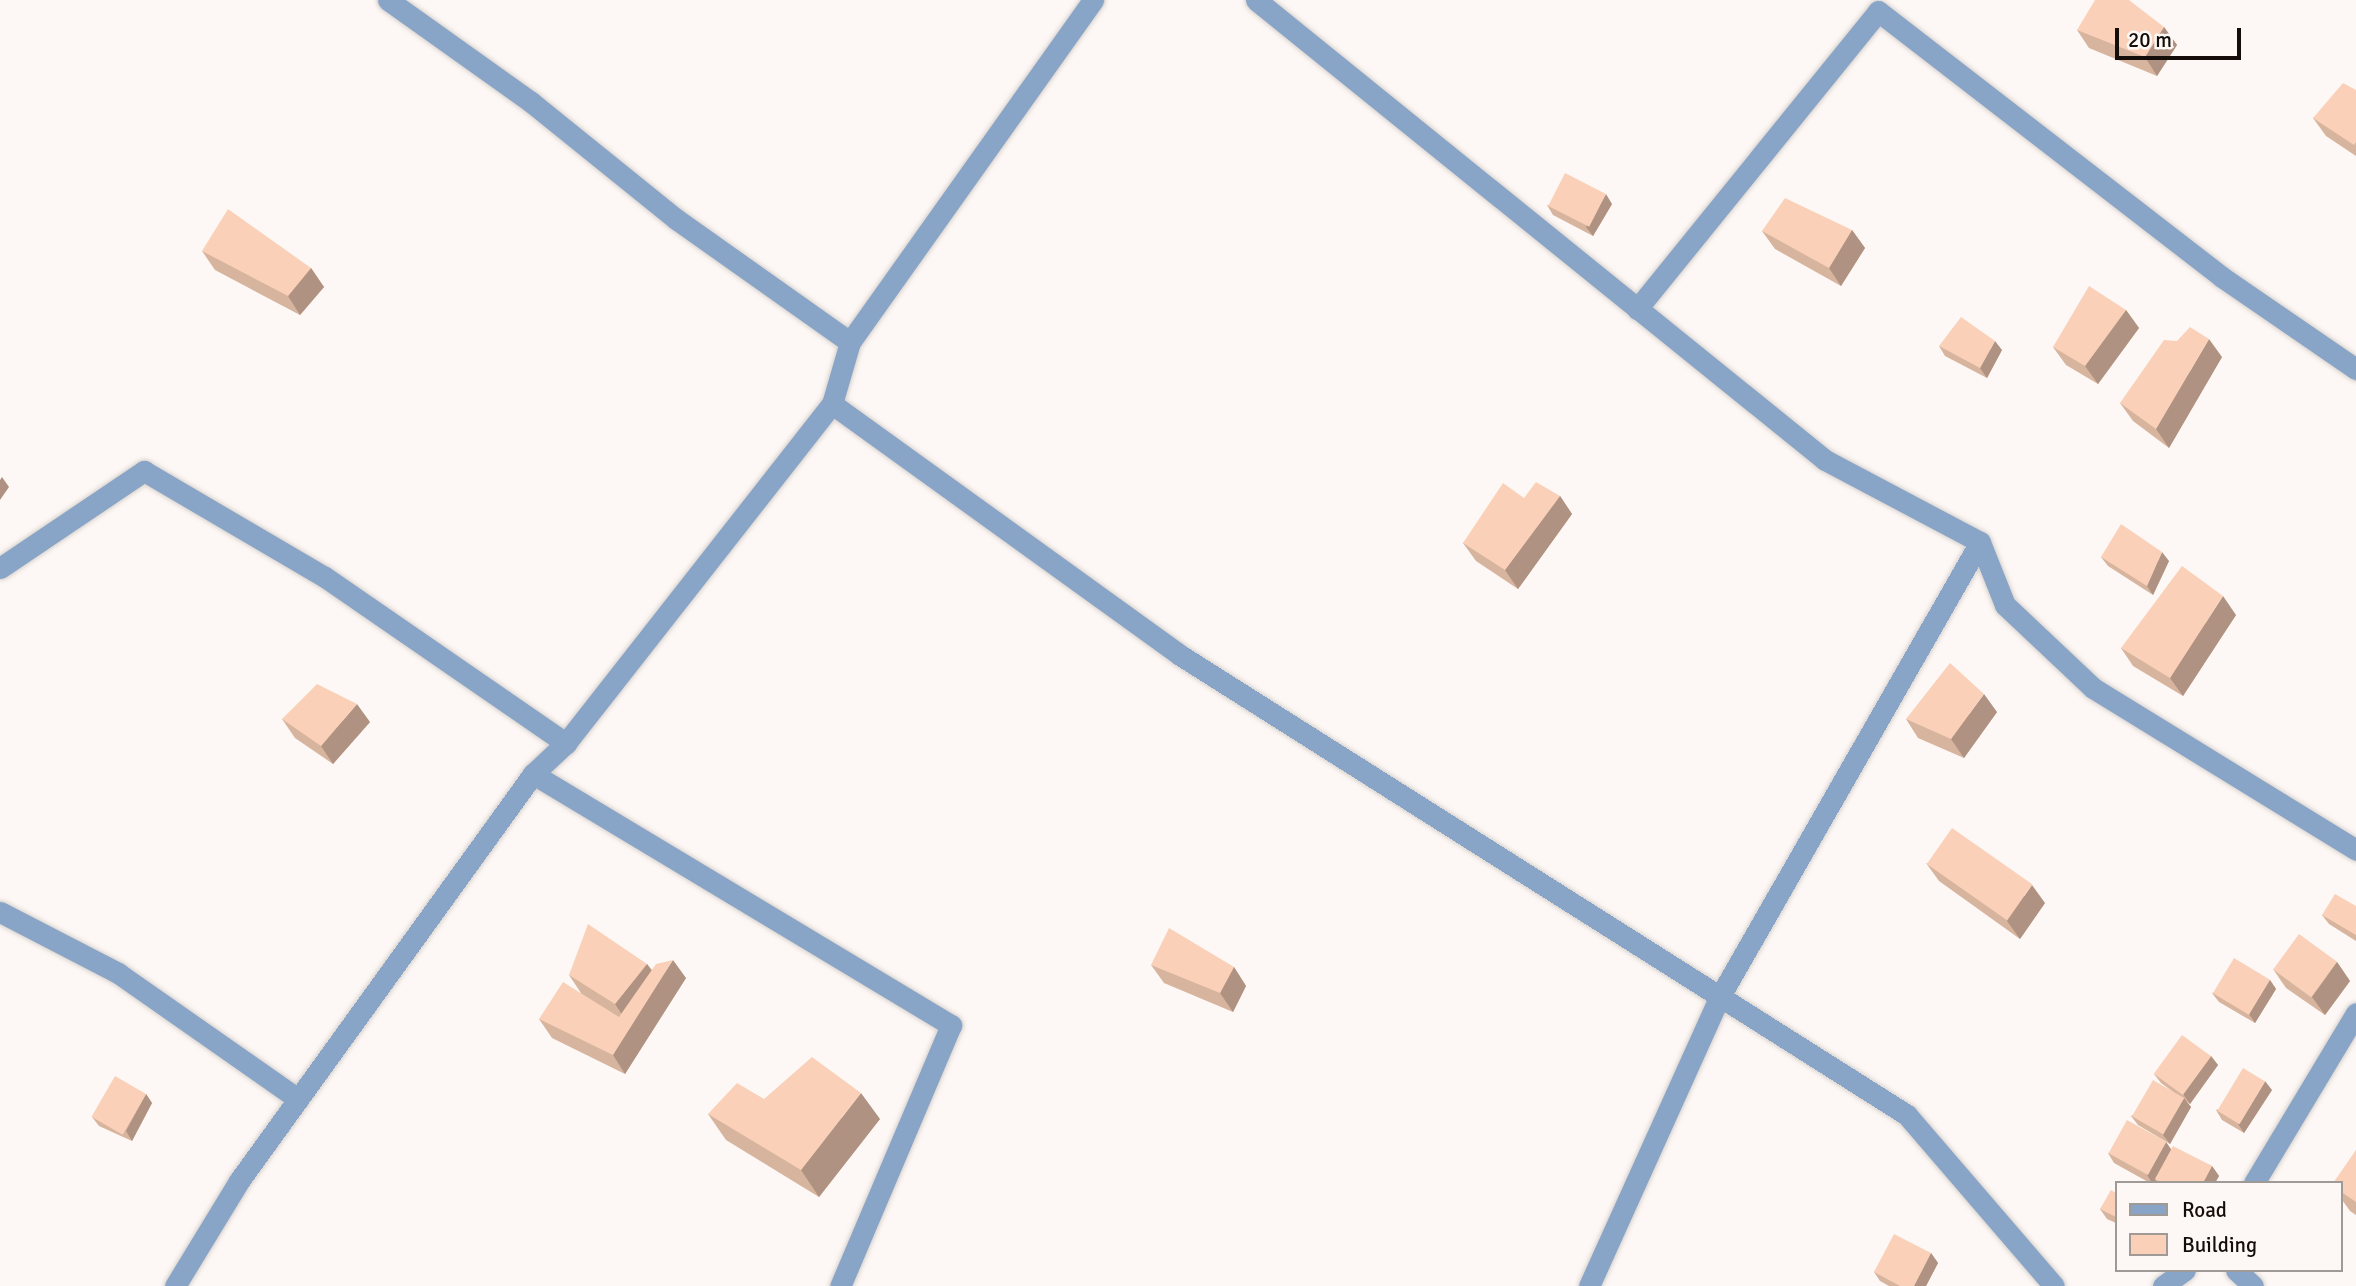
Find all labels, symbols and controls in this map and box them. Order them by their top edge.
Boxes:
scale bar [2118,14,2244,58]
text: 20 m [2128,27,2172,53]
legend [2114,1181,2342,1272]
text: Road [2182,1197,2227,1223]
text: Building [2182,1232,2257,1258]

